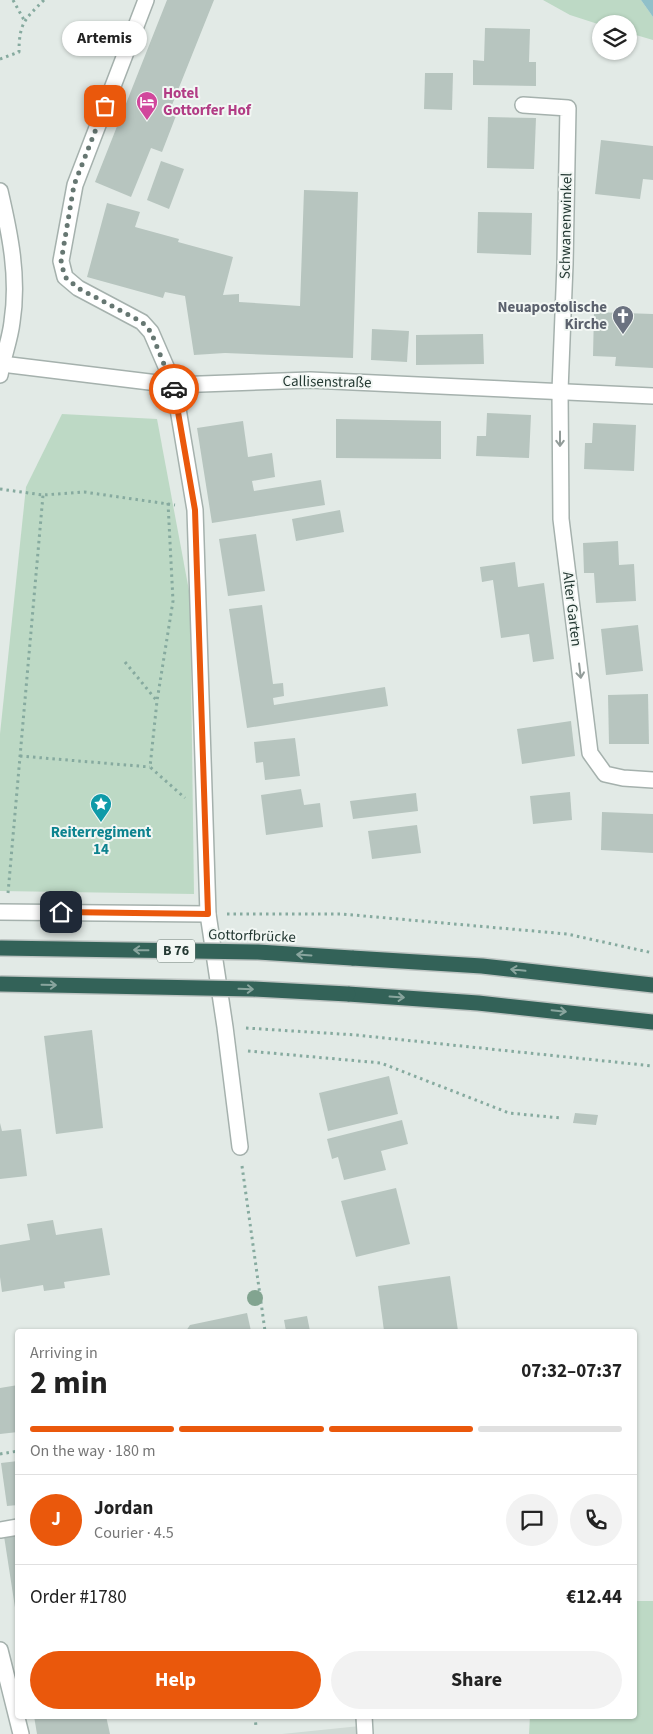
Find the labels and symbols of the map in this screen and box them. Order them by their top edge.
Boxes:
callout: Artemis [62,21,148,56]
place label: Hotel Gottorfer Hof [163,83,252,121]
pin [84,85,126,127]
hotel icon: Hotel Gottorfer Hof [135,90,159,121]
street label: Schwanenwinkel [555,173,577,279]
place label: Neuapostolische Kirche [497,297,607,335]
church icon: Neuapostolische Kirche [611,304,635,335]
courier [149,364,199,414]
street label: Callisenstraße [282,371,372,393]
one-way arrow [555,431,565,447]
street label: Alter Garten [557,570,587,648]
one-way arrow [575,662,585,678]
place icon: Reiterregiment 14 [89,792,113,823]
place label: Reiterregiment 14 [51,822,152,860]
pin [40,891,82,933]
street label: Gottorfbrücke [208,924,296,948]
road number: B 76 [157,939,195,962]
one-way arrow [134,945,150,955]
one-way arrow [296,951,312,960]
one-way arrow [510,965,526,975]
one-way arrow [40,980,56,990]
one-way arrow [238,984,254,994]
one-way arrow [388,993,404,1002]
one-way arrow [550,1007,566,1016]

